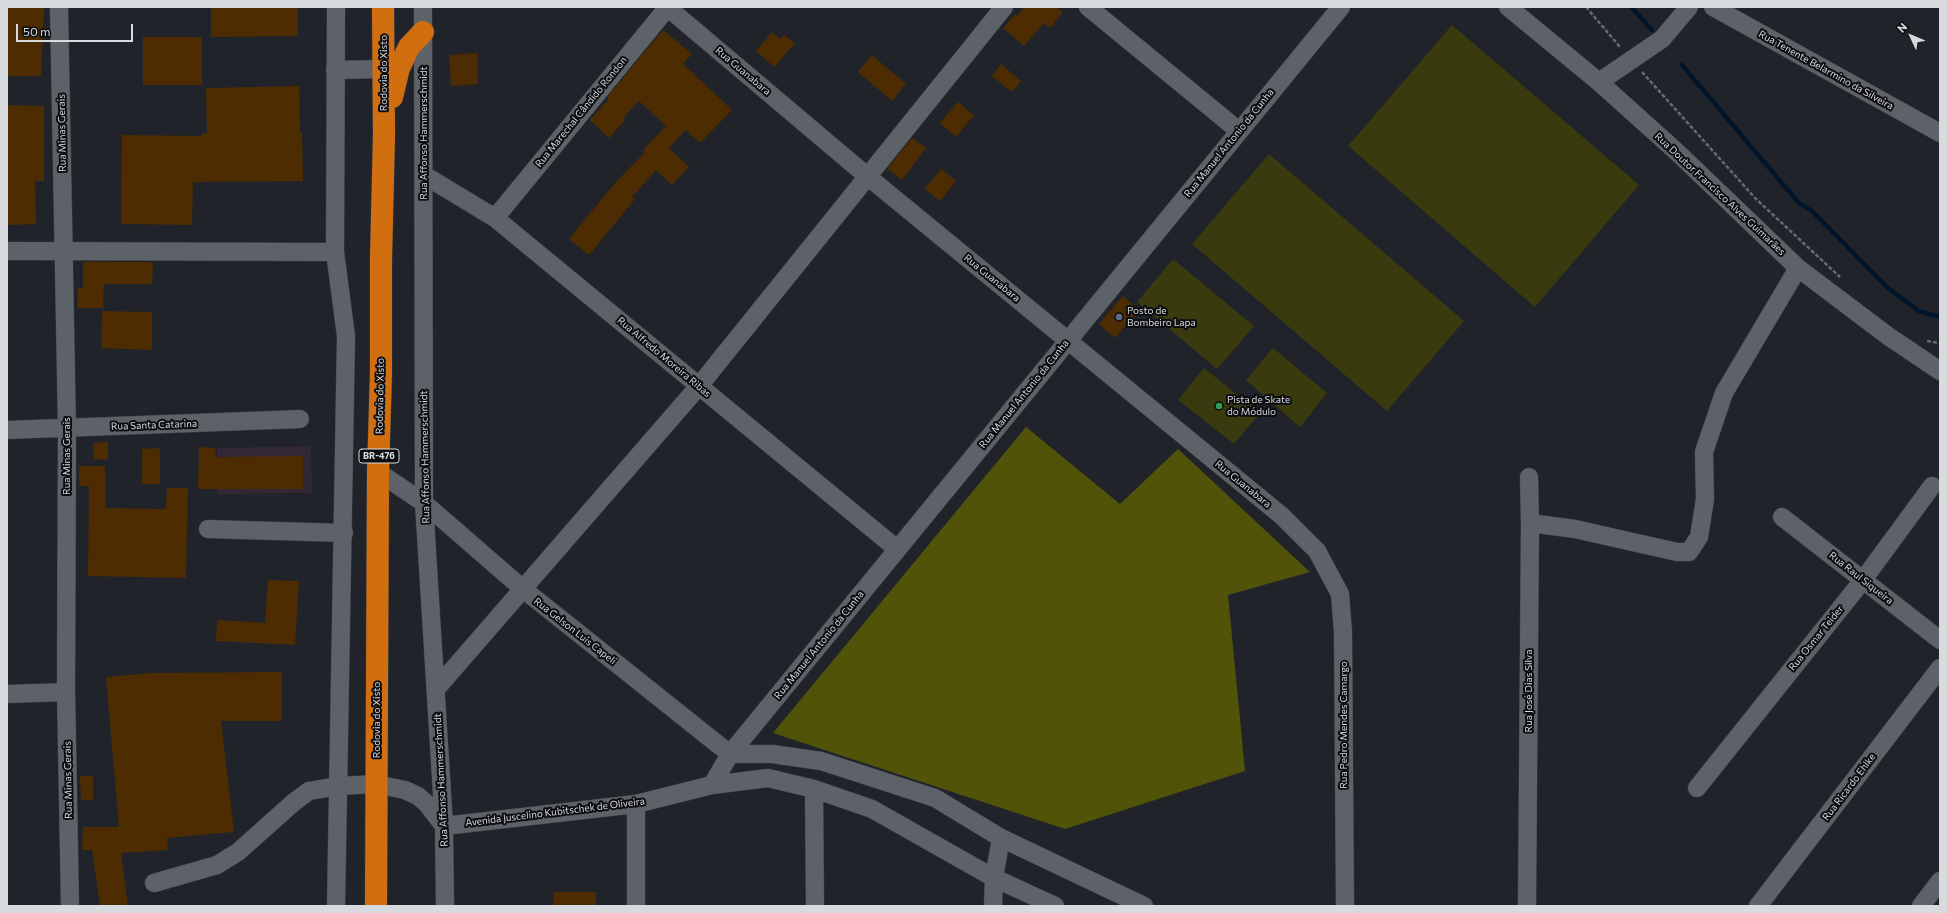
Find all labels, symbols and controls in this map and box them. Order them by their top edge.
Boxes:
scale bar [18,16,135,42]
north arrow [1891,16,1931,56]
text: N [1894,20,1910,35]
text: 50 m [23,24,51,38]
street label: Rua Tenente Belarmino da Silveira [1756,28,1896,112]
street label: Rodovia do Xisto [378,35,390,111]
street label: Rua Guanabara [713,44,773,98]
street label: Rua Marechal Cândido Rondon [533,54,629,170]
street label: Rua Affonso Hammerschmidt [418,66,430,200]
street label: Rua Manuel Antonio da Cunha [1182,86,1276,200]
street label: Rua Minas Gerais [55,94,69,172]
street label: Rua Doutor Francisco Alves Guimarães [1652,130,1788,258]
street label: Rua Guanabara [962,252,1022,304]
place label: Posto de Bombeiro Lapa [1127,305,1196,328]
marker: Posto de Bombeiro Lapa [1114,312,1124,322]
street label: Rua Alfredo Moreira Ribas [615,314,713,400]
street label: Rua Manuel Antonio da Cunha [977,337,1071,451]
street label: Rodovia do Xisto [373,358,387,434]
street label: Rua Affonso Hammerschmidt [418,390,432,524]
place label: Pista de Skate do Módulo [1227,394,1290,418]
marker: Pista de Skate do Módulo [1214,401,1224,411]
street label: Rua Minas Gerais [61,417,73,495]
street label: Rua Santa Catarina [111,417,197,433]
road number: BR-476 [359,449,399,463]
street label: Rua Guanabara [1213,458,1273,510]
street label: Rua Raul Siqueira [1827,549,1895,607]
street label: Rua Manuel Antonio da Cunha [772,588,866,702]
street label: Rua Gelson Luis Capeli [531,595,619,667]
street label: Rua Osmar Teider [1786,603,1846,673]
street label: Rua José Dias Silva [1523,650,1535,732]
street label: Rua Pedro Mendes Camargo [1338,661,1350,789]
street label: Rodovia do Xisto [371,682,383,758]
street label: Rua Affonso Hammerschmidt [432,713,450,847]
street label: Rua Minas Gerais [61,741,75,819]
street label: Rua Ricardo Ehlke [1820,751,1878,823]
street label: Avenida Juscelino Kubitschek de Oliveira [465,795,645,829]

